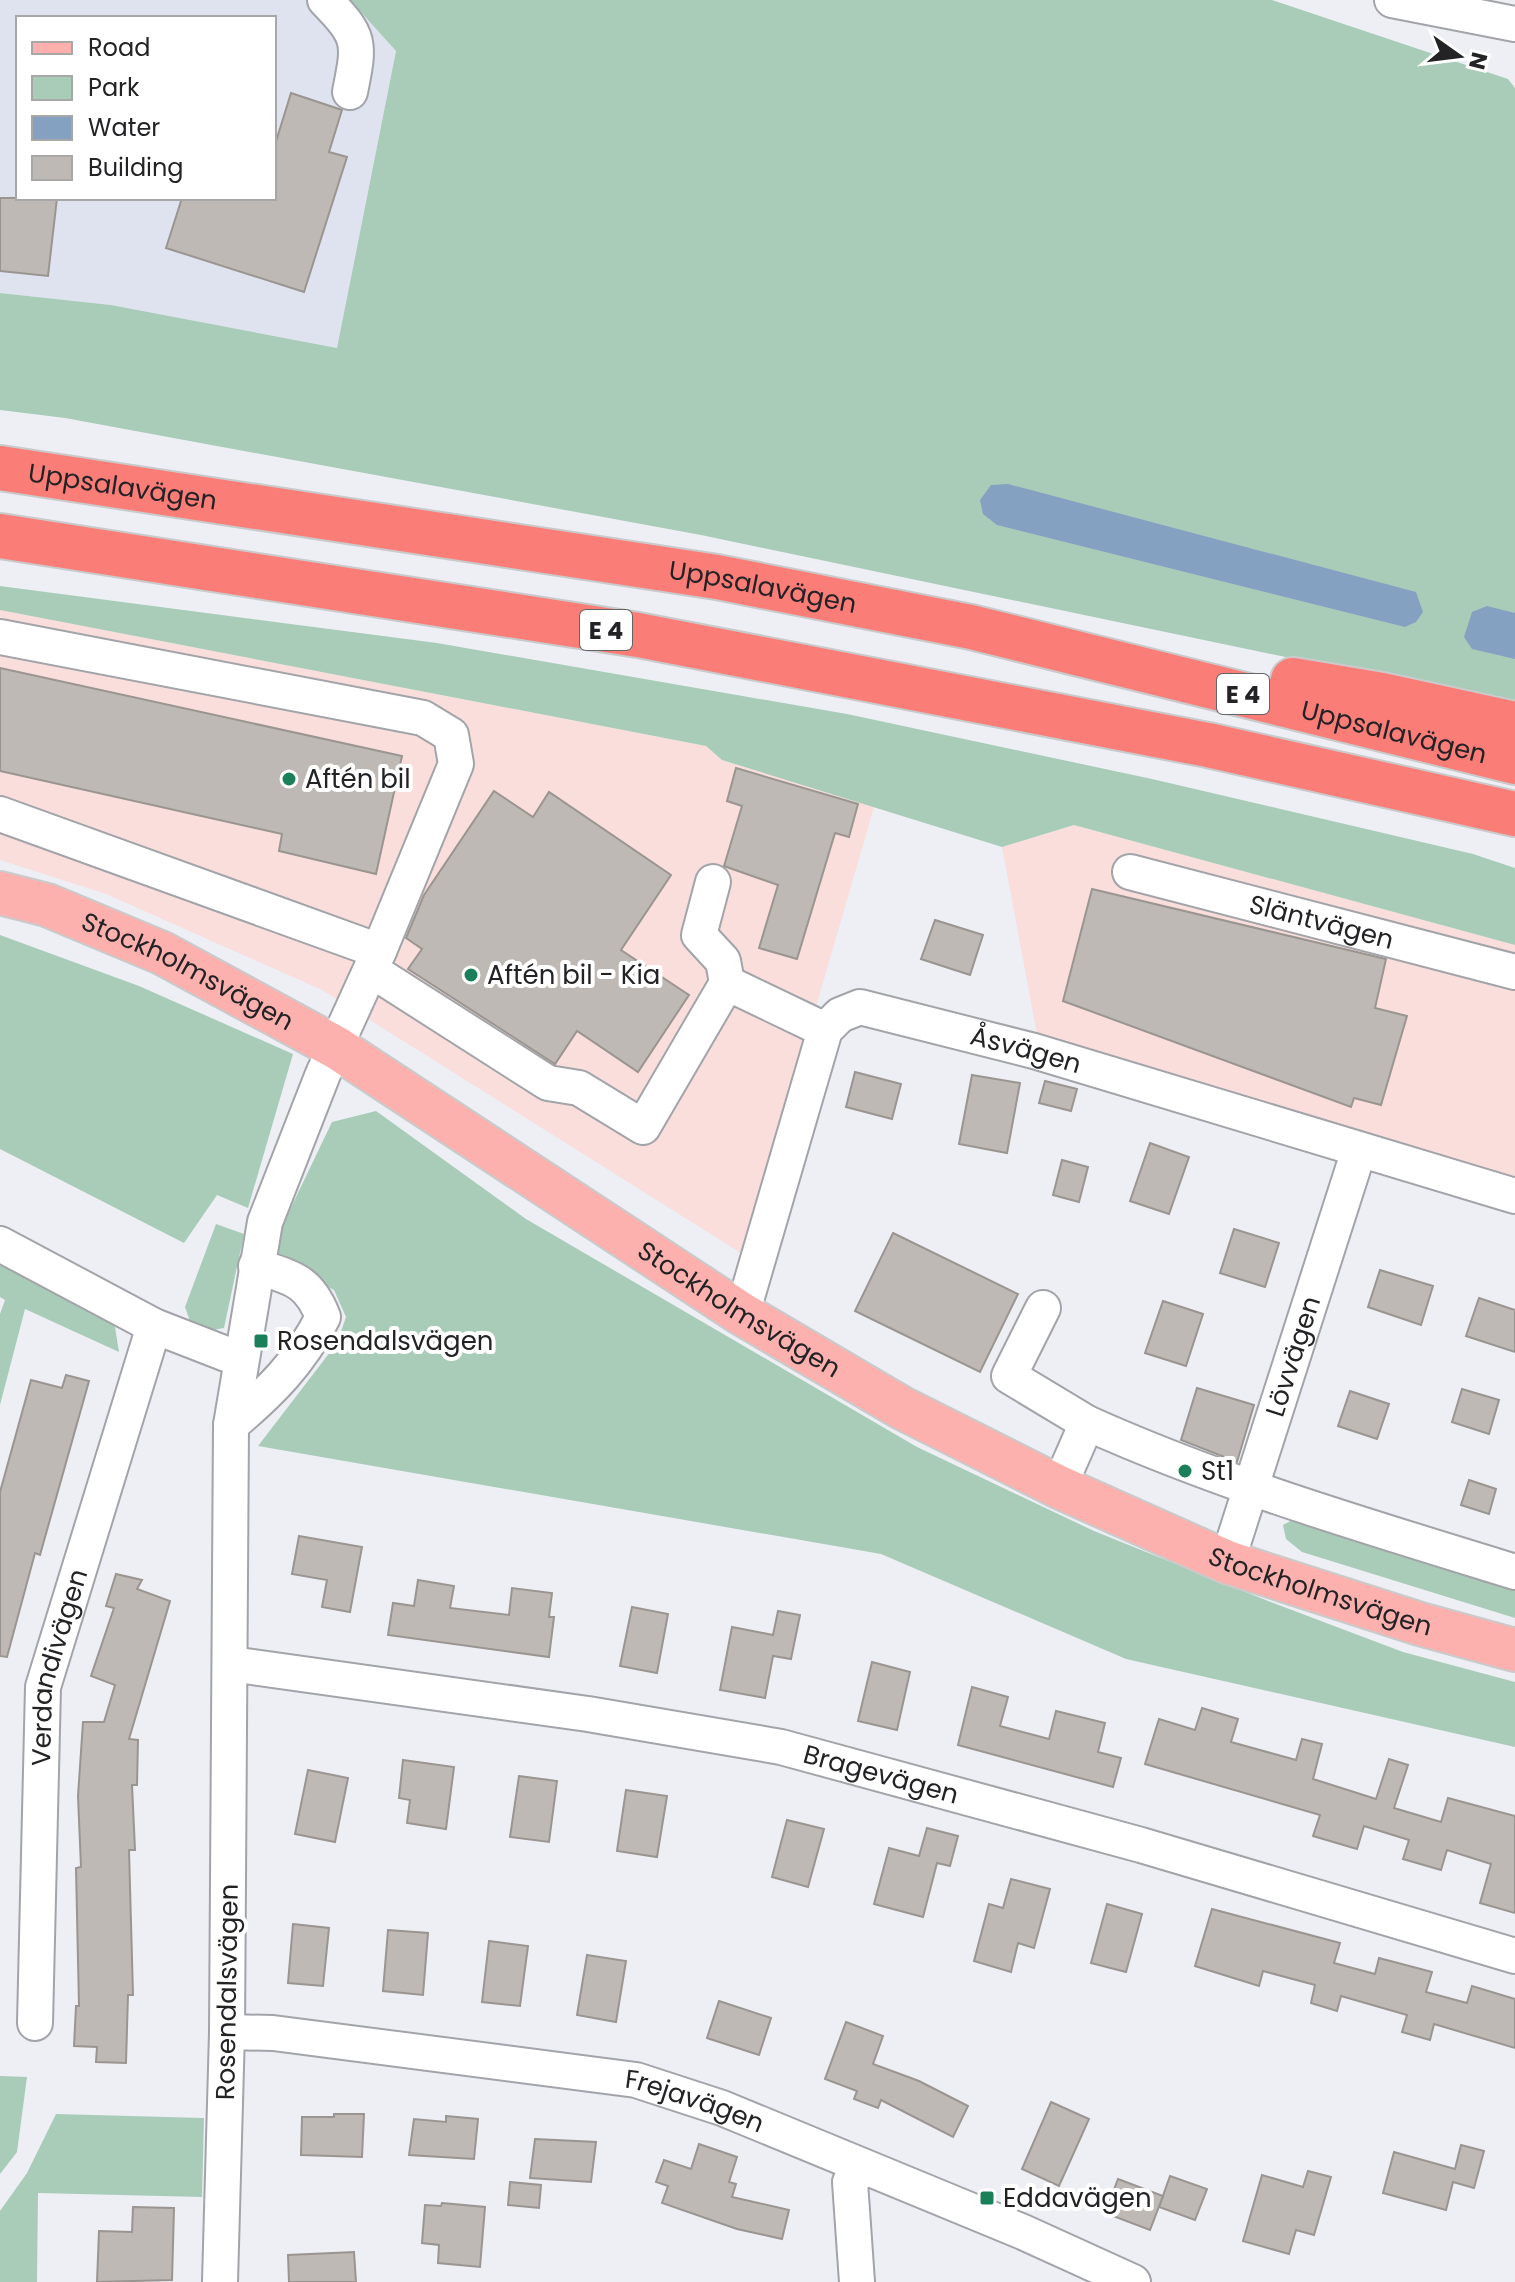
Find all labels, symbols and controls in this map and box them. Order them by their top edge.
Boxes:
legend [16,16,276,200]
north arrow [1419,16,1499,96]
text: Road [88,31,150,64]
text: N [1461,49,1495,72]
text: Park [88,71,140,104]
text: Water [88,111,160,144]
text: Building [88,151,184,184]
street label: Uppsalavägen [26,455,219,519]
street label: Uppsalavägen [666,552,860,622]
road number: E 4 [580,610,632,650]
road number: E 4 [1217,674,1269,714]
street label: Uppsalavägen [1297,692,1491,772]
place label: Aftén bil [305,761,411,797]
marker: Aftén bil [280,770,298,788]
street label: Släntvägen [1246,886,1398,958]
street label: Stockholmsvägen [76,903,300,1039]
place label: Aftén bil - Kia [487,957,660,993]
marker: Aftén bil - Kia [462,966,480,984]
street label: Åsvägen [967,1018,1086,1082]
street label: Stockholmsvägen [631,1232,847,1386]
street label: Lövvägen [1257,1291,1329,1421]
place label: Rosendalsvägen [277,1323,493,1359]
marker: Rosendalsvägen [252,1332,270,1350]
place label: St1 [1201,1453,1234,1489]
marker: St1 [1176,1462,1194,1480]
street label: Stockholmsvägen [1203,1538,1436,1644]
street label: Verdandivägen [23,1564,96,1766]
street label: Bragevägen [799,1736,963,1813]
street label: Rosendalsvägen [207,1883,247,2101]
street label: Frejavägen [623,2061,770,2142]
place label: Eddavägen [1003,2180,1152,2216]
marker: Eddavägen [978,2189,996,2207]

